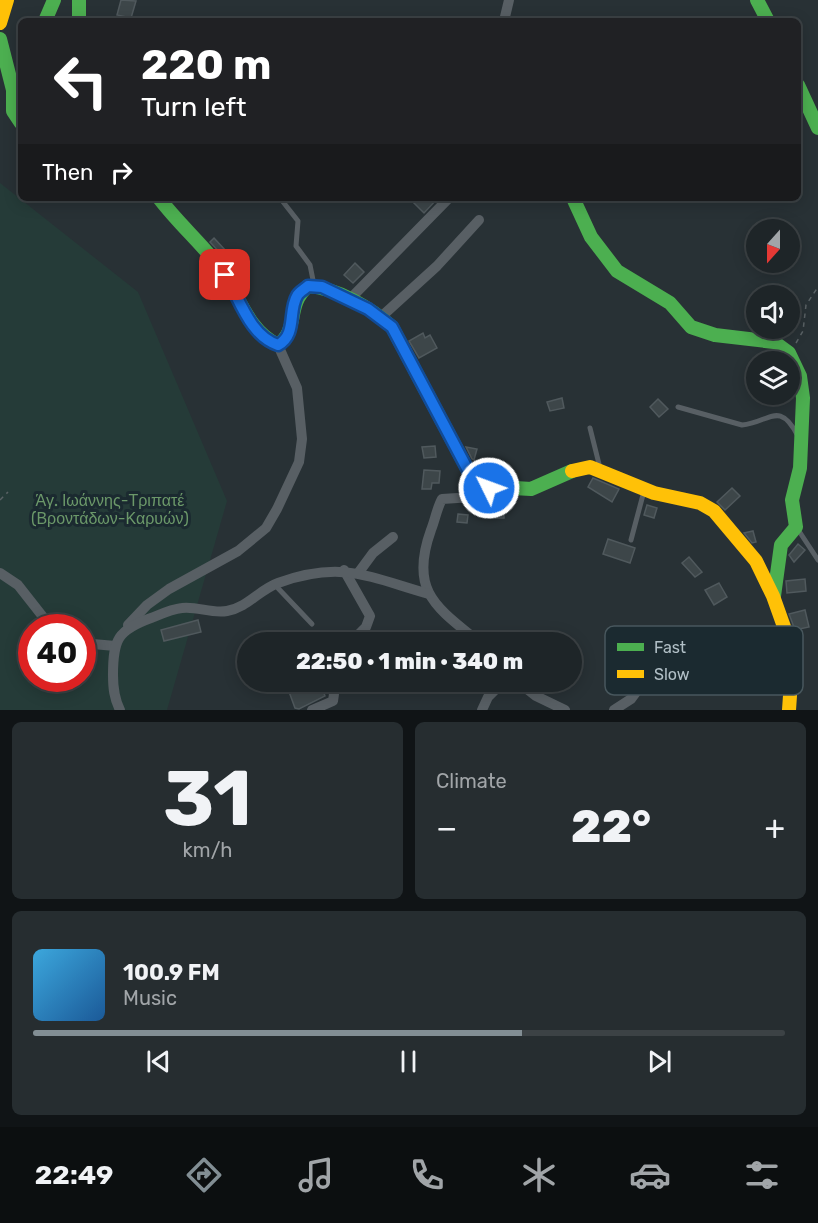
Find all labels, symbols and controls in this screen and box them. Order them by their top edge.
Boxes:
text: 220 m [141,40,272,90]
icon: left [42,42,120,120]
text: Turn left [141,91,246,123]
icon: right [105,156,138,189]
text: Then [42,159,93,186]
north arrow [746,219,800,273]
map controls [746,219,800,405]
pin [199,249,250,300]
icon: arrive [208,258,241,291]
button: sound [746,285,800,339]
button: layers [746,351,800,405]
position arrow [457,456,521,520]
park label: Άγ. Ιωάννης-Τριπατέ (Βροντάδων-Καρυών) [31,491,189,528]
speed limit sign: 40 [18,614,96,692]
legend [605,626,803,695]
text: Fast [654,638,686,657]
text: 22:50 · 1 min · 340 m [296,648,523,675]
text: Slow [654,665,690,684]
text: 31 [163,752,252,845]
text: Climate [436,769,507,793]
text: 22° [571,800,651,853]
text: − [436,808,457,847]
text: + [764,808,785,847]
text: km/h [183,838,232,862]
text: 100.9 FM [123,959,220,986]
text: Music [123,986,177,1010]
icon: previous [142,1045,175,1078]
icon: pause [392,1045,425,1078]
icon: next [643,1045,676,1078]
icon: directions [183,1154,225,1196]
icon: music [295,1154,337,1196]
icon: phone [406,1154,448,1196]
icon: climate [518,1154,560,1196]
icon: car [629,1154,671,1196]
icon: filters [741,1154,783,1196]
text: 22:49 [35,1159,113,1191]

